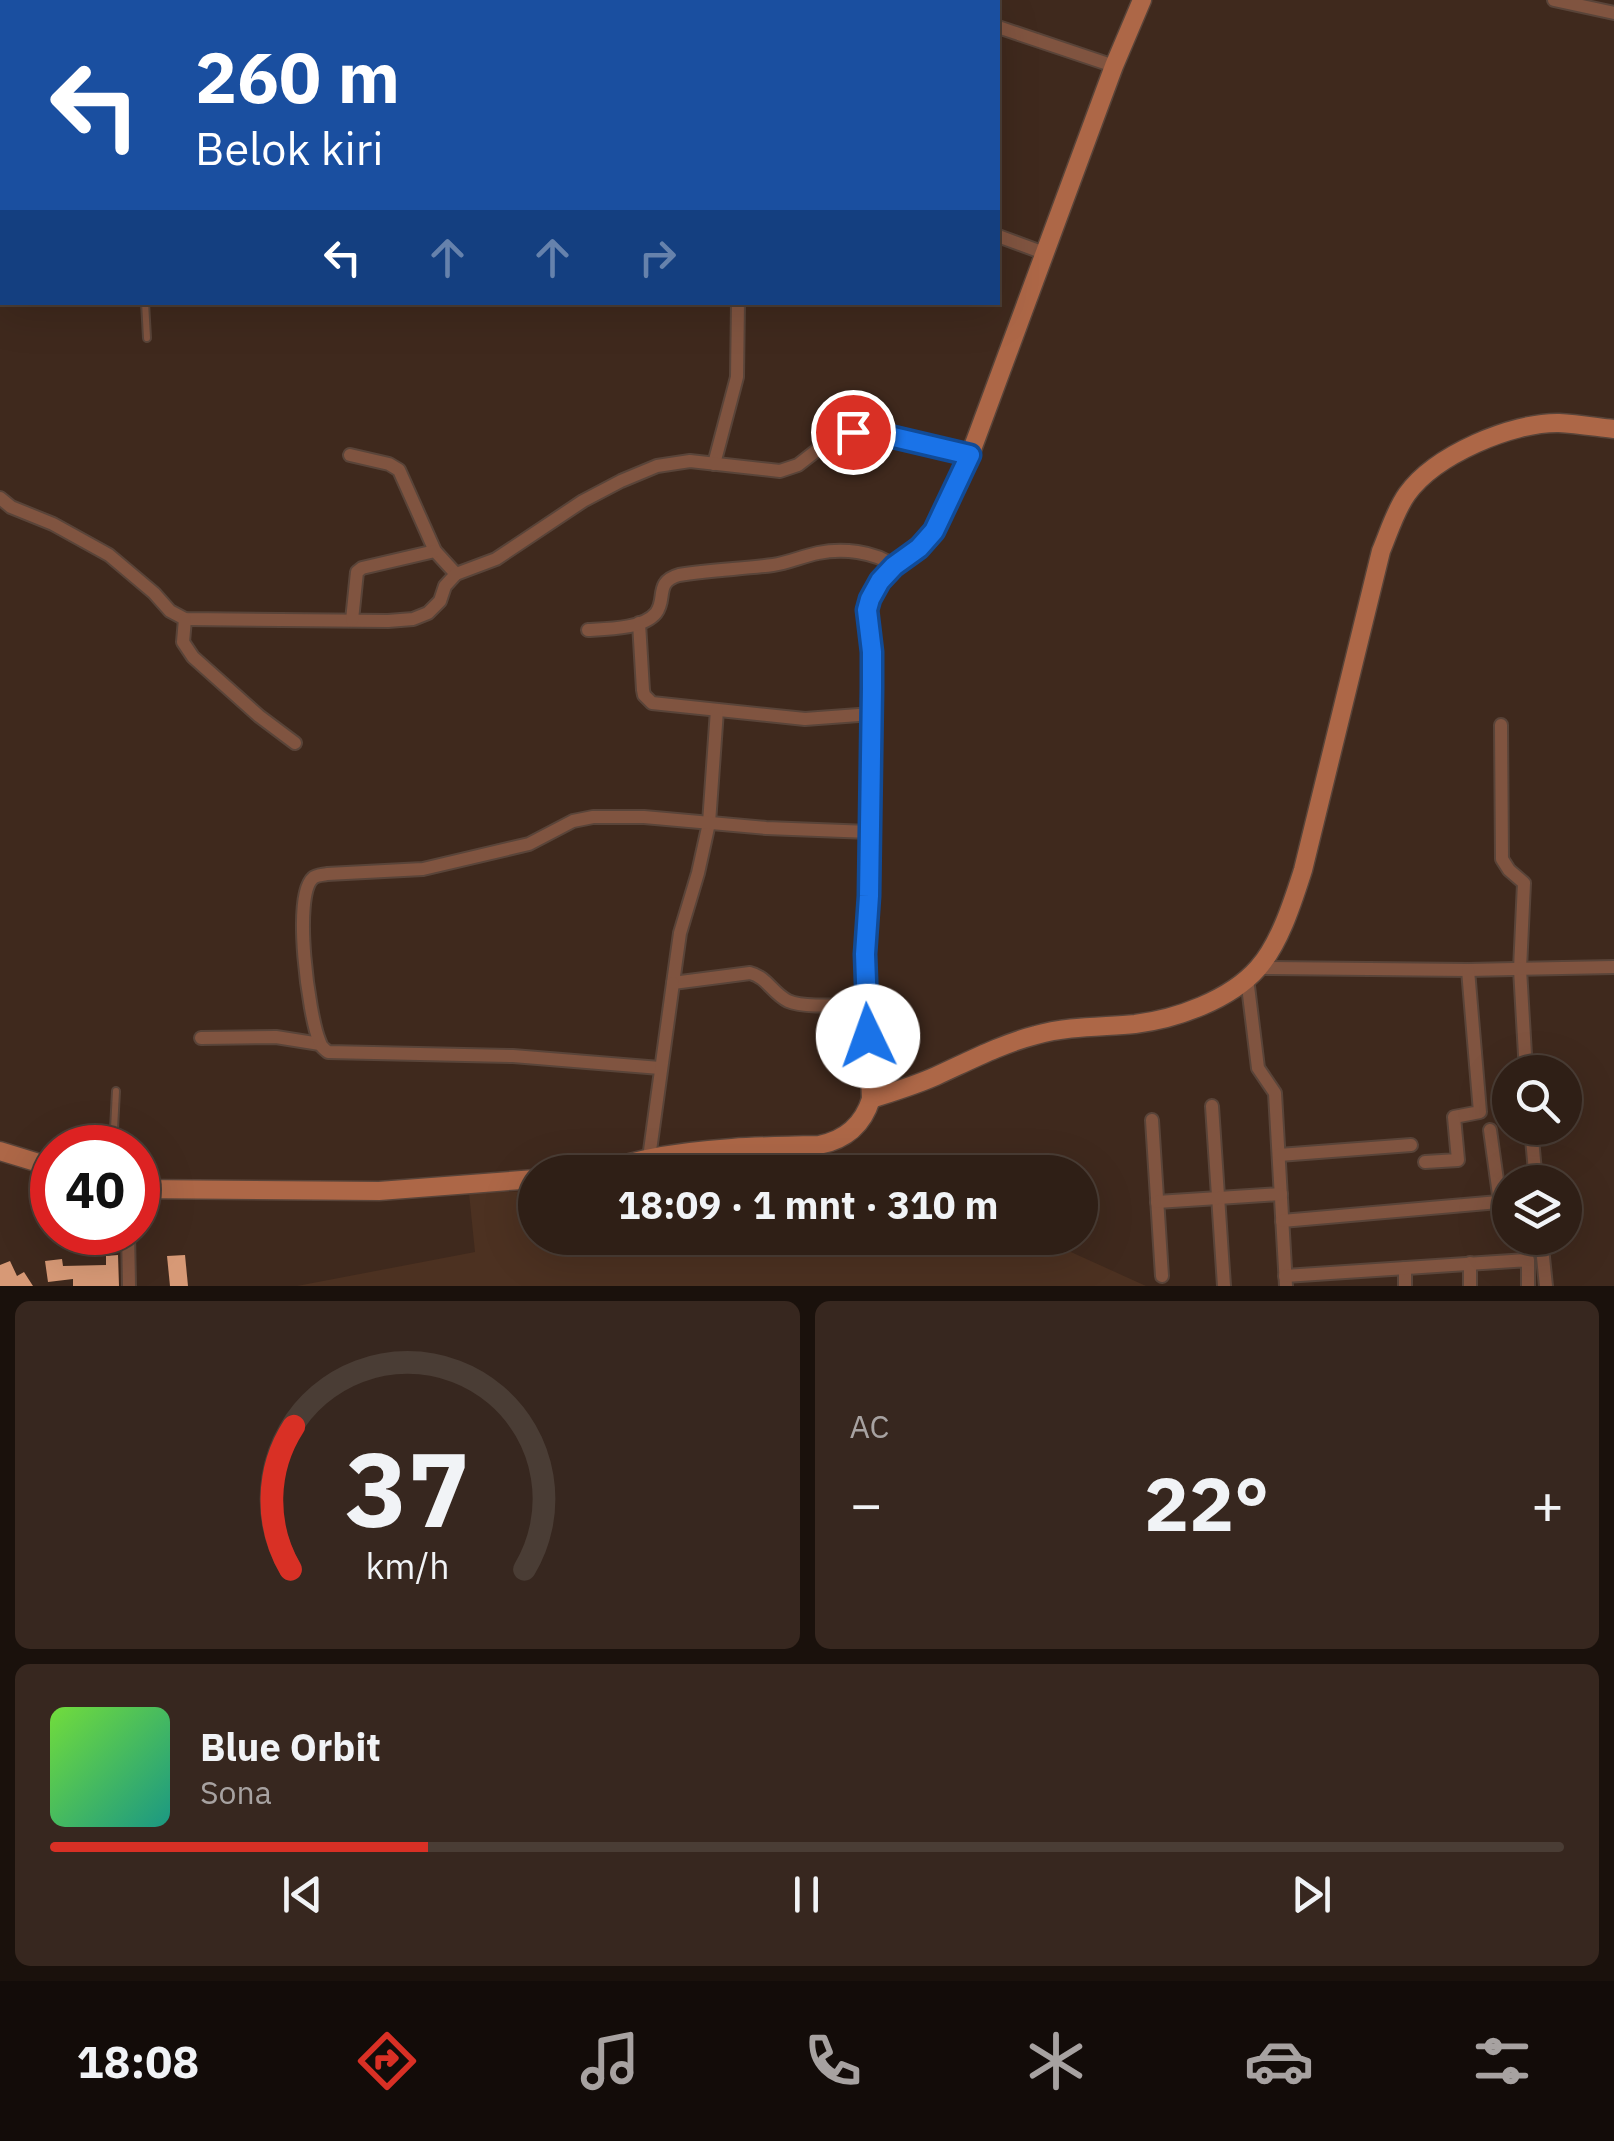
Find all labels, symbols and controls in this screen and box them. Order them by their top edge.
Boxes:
text: 260 m [195,31,400,122]
icon: left [30,40,160,170]
text: Belok kiri [195,119,384,177]
icon: left [315,230,370,285]
icon: ahead [420,230,475,285]
icon: ahead [525,230,580,285]
icon: right [630,230,685,285]
pin [811,390,896,475]
icon: arrive [826,405,881,460]
position arrow [816,984,920,1088]
map controls [1492,1055,1582,1255]
button: search [1492,1055,1582,1145]
speed limit sign: 40 [30,1125,160,1255]
button: layers [1492,1165,1582,1255]
text: 18:09 · 1 mnt · 310 m [617,1180,999,1229]
text: AC [850,1405,889,1447]
text: 37 [345,1420,470,1556]
text: 22° [1144,1454,1269,1552]
text: − [850,1468,883,1539]
text: + [1531,1468,1564,1539]
text: km/h [365,1542,449,1589]
text: Blue Orbit [200,1722,381,1771]
text: Sona [200,1771,272,1813]
icon: previous [275,1867,330,1922]
icon: pause [779,1867,834,1922]
icon: next [1284,1867,1339,1922]
icon: directions [352,2026,422,2096]
icon: music [575,2026,645,2096]
icon: phone [798,2026,868,2096]
icon: climate [1021,2026,1091,2096]
icon: car [1244,2026,1314,2096]
icon: filters [1467,2026,1537,2096]
text: 18:08 [77,2032,199,2090]

